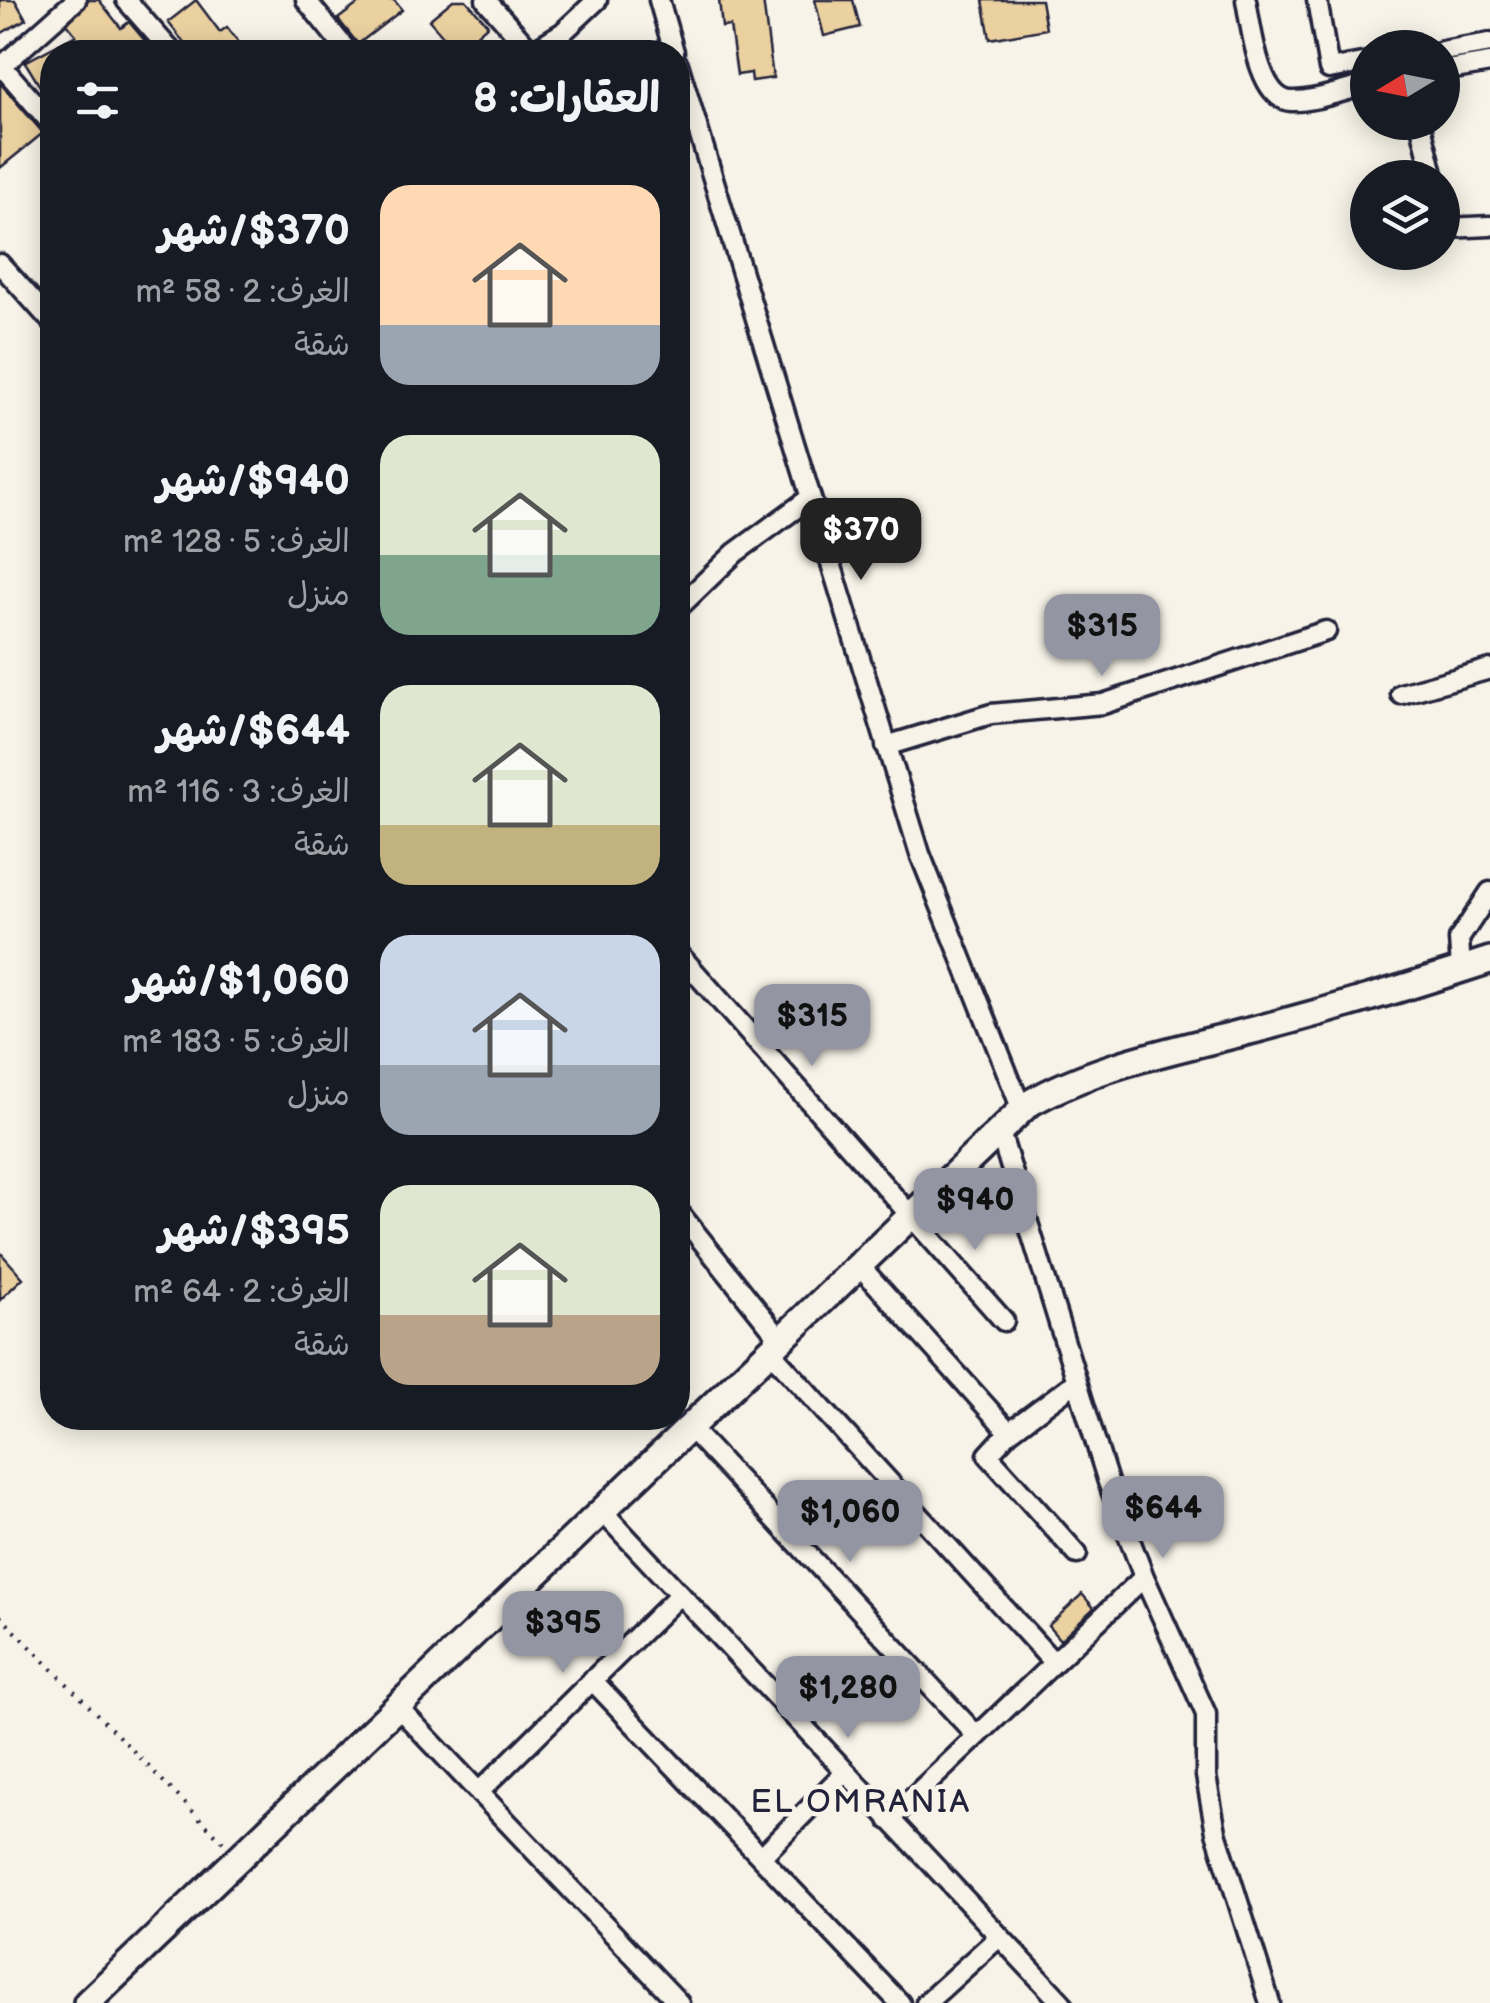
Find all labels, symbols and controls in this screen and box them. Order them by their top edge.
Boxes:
north arrow [1350,30,1460,140]
map controls [1350,30,1460,270]
icon: filters [70,73,125,128]
text: العقارات: 8 [473,74,660,125]
button: layers [1350,160,1460,270]
text: $370/شهر [159,206,350,257]
icon: home [460,225,580,345]
text: الغرف: 2 · 58 m² [135,273,350,312]
text: شقة [294,326,350,365]
text: $940/شهر [157,456,350,507]
icon: home [460,475,580,595]
pin: $370 [802,498,920,583]
text: $370 [822,511,900,550]
text: الغرف: 5 · 128 m² [123,523,350,562]
text: منزل [287,576,350,615]
pin: $315 [1043,594,1161,679]
text: $315 [1066,607,1138,646]
text: $644/شهر [158,706,350,757]
icon: home [460,725,580,845]
text: الغرف: 3 · 116 m² [127,773,350,812]
text: شقة [294,826,350,865]
text: $1,060/شهر [128,956,350,1007]
icon: home [460,975,580,1095]
pin: $315 [753,984,871,1069]
text: $315 [776,997,848,1036]
text: الغرف: 5 · 183 m² [122,1023,350,1062]
text: منزل [287,1076,350,1115]
pin: $940 [916,1168,1034,1253]
text: $940 [936,1181,1014,1220]
text: $395/شهر [159,1206,350,1257]
icon: home [460,1225,580,1345]
text: الغرف: 2 · 64 m² [133,1273,350,1312]
text: شقة [294,1326,350,1365]
pin: $644 [1104,1476,1222,1561]
pin: $1,060 [769,1480,931,1565]
text: $644 [1124,1489,1202,1528]
text: $1,060 [800,1493,900,1532]
pin: $395 [504,1591,622,1676]
text: $395 [525,1604,602,1643]
pin: $1,280 [767,1656,929,1741]
text: $1,280 [798,1669,898,1708]
district label: EL OMRANIA [751,1783,971,1822]

